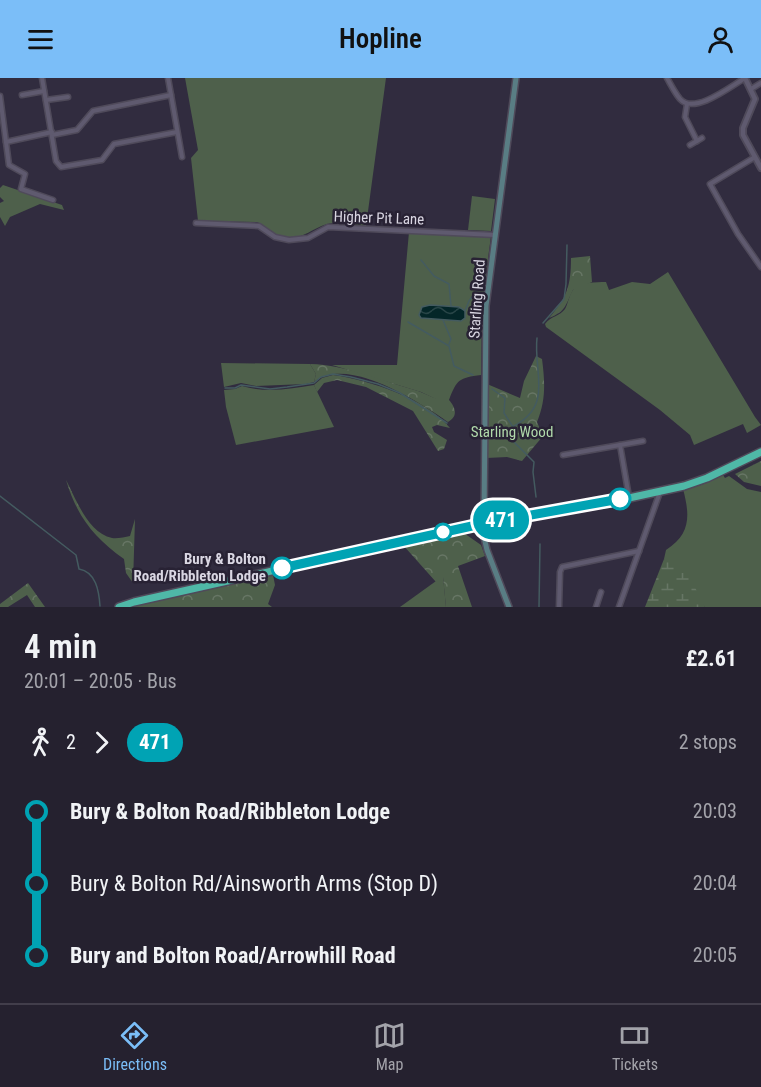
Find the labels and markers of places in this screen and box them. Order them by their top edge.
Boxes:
unlabelled marker [609,488,631,510]
unlabelled marker [434,523,452,541]
place label: Bury & Bolton Road/Ribbleton Lodge [133,550,266,585]
marker: Bury & Bolton Road/Ribbleton Lodge [271,557,293,579]

